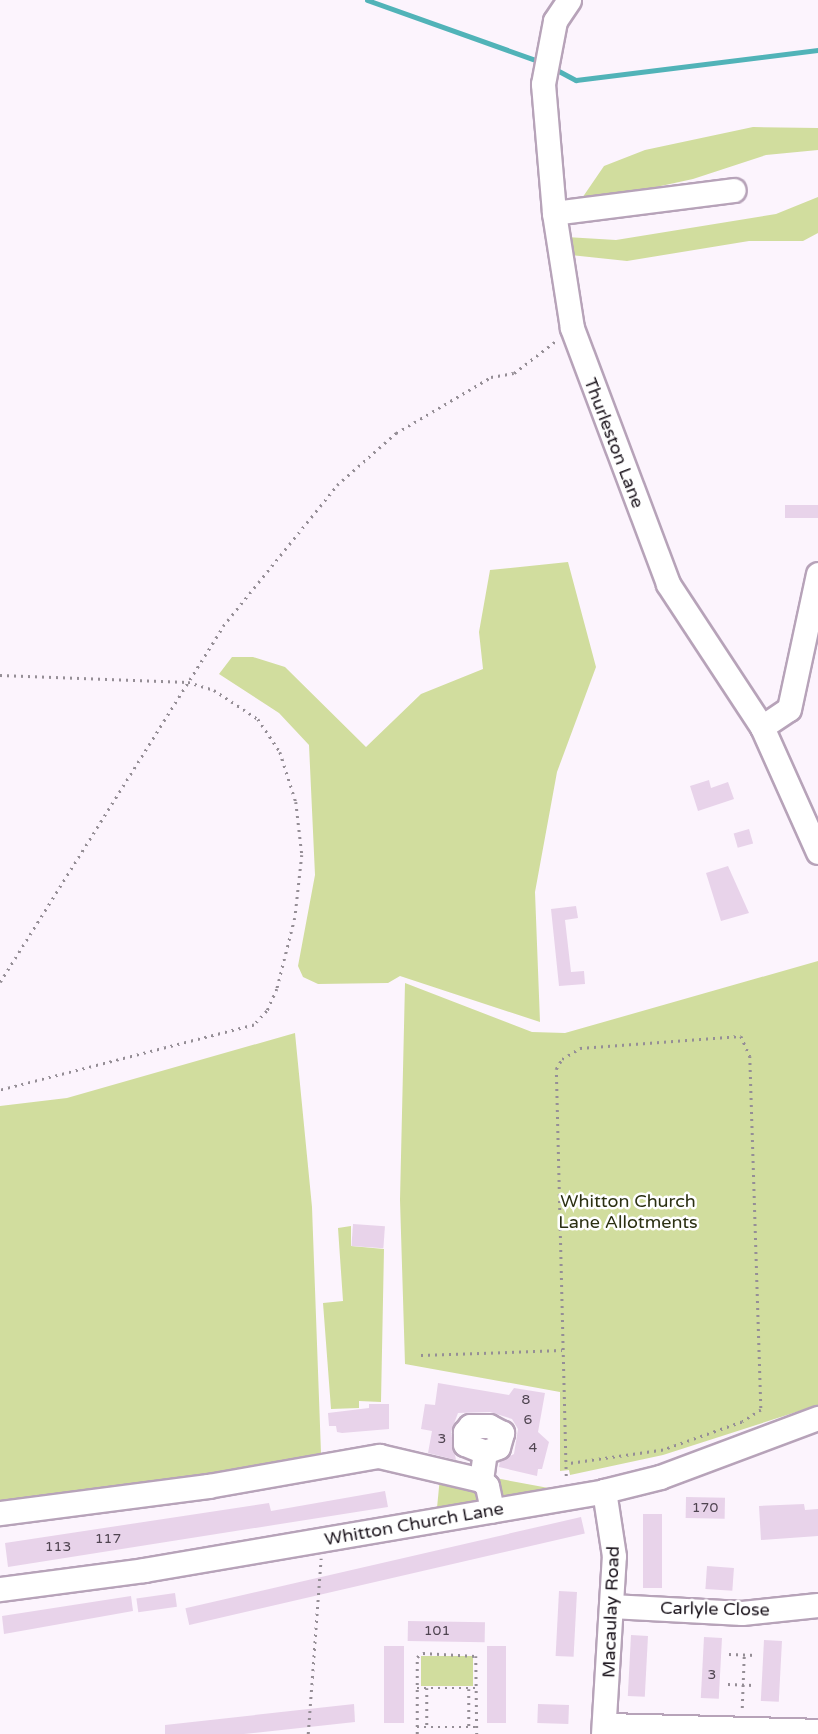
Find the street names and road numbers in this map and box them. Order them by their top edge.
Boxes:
street label: Thurleston Lane [579,375,649,511]
street label: Whitton Church Lane [323,1498,505,1550]
street label: Macaulay Road [598,1546,624,1678]
street label: Carlyle Close [660,1597,770,1621]

